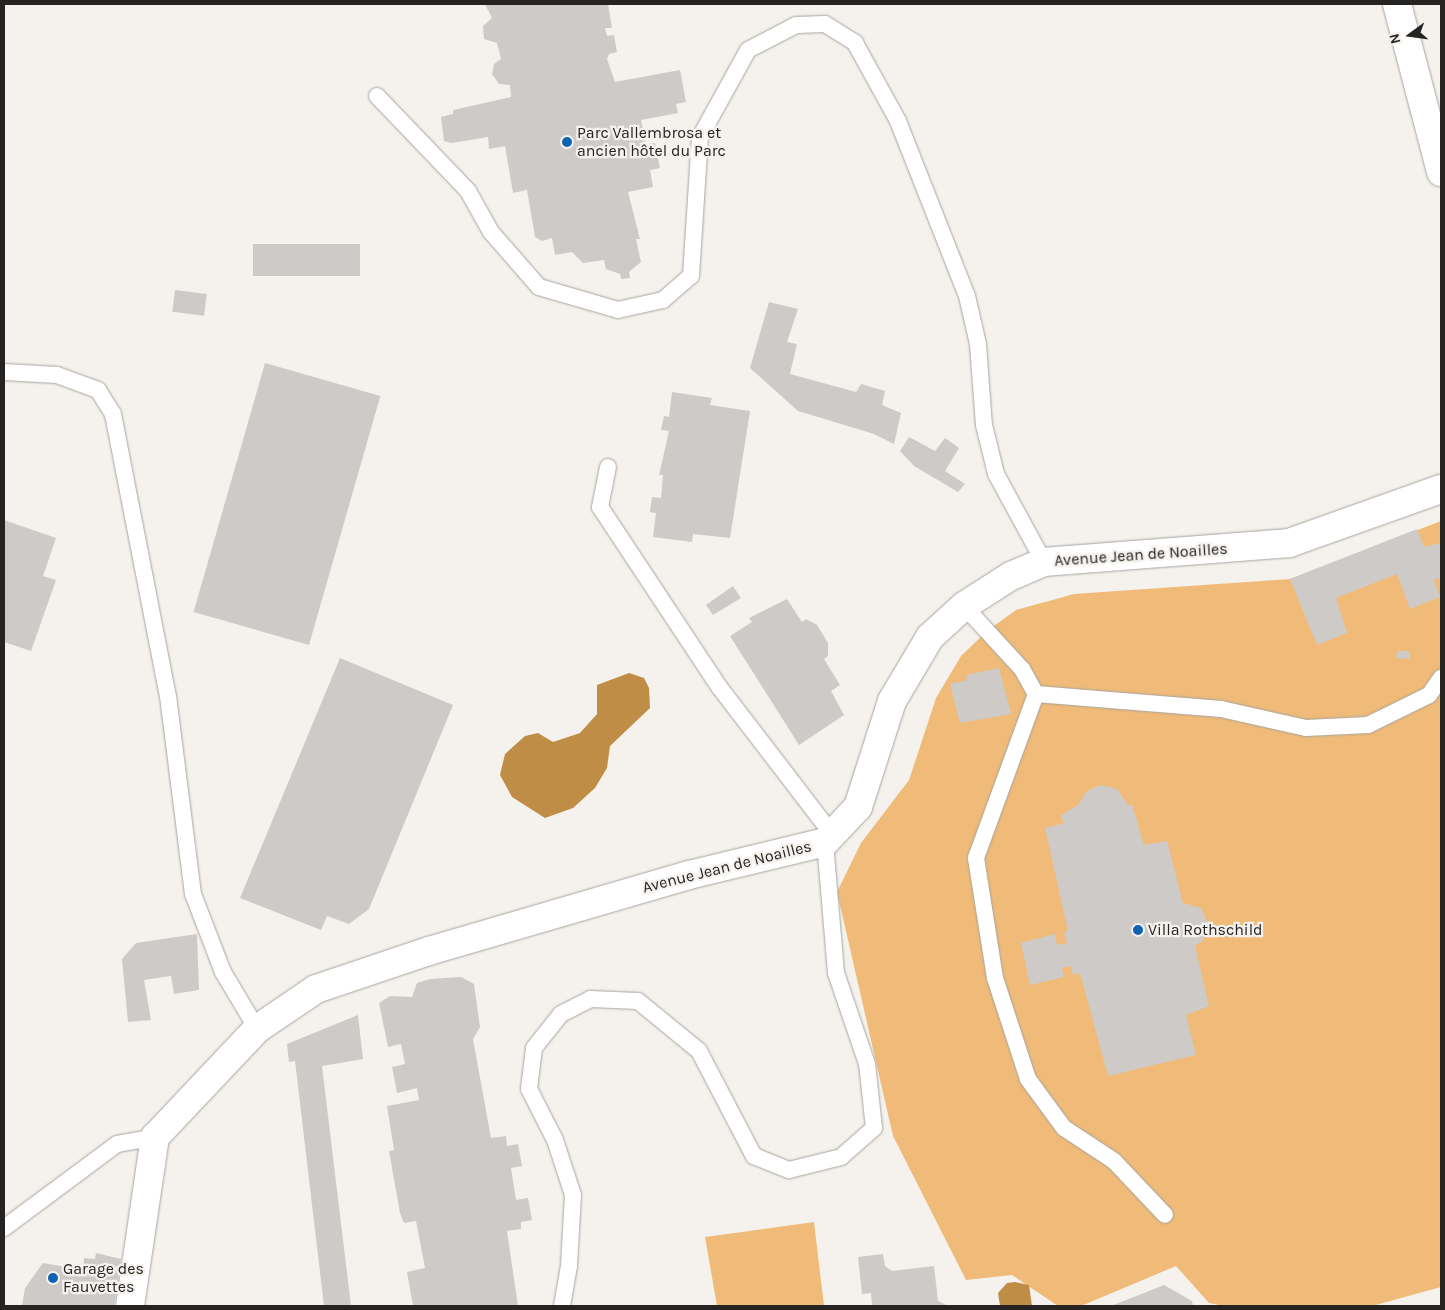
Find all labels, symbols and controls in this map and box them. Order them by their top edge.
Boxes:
north arrow [1385,10,1435,60]
text: N [1385,32,1404,46]
place label: Parc Vallembrosa et ancien hôtel du Parc [577,123,726,161]
marker: Parc Vallembrosa et ancien hôtel du Parc [561,136,573,148]
street label: Avenue Jean de Noailles [1054,539,1228,571]
street label: Avenue Jean de Noailles [640,837,814,897]
place label: Villa Rothschild [1148,920,1263,940]
marker: Villa Rothschild [1132,924,1144,936]
place label: Garage des Fauvettes [63,1259,144,1297]
marker: Garage des Fauvettes [47,1272,59,1284]

